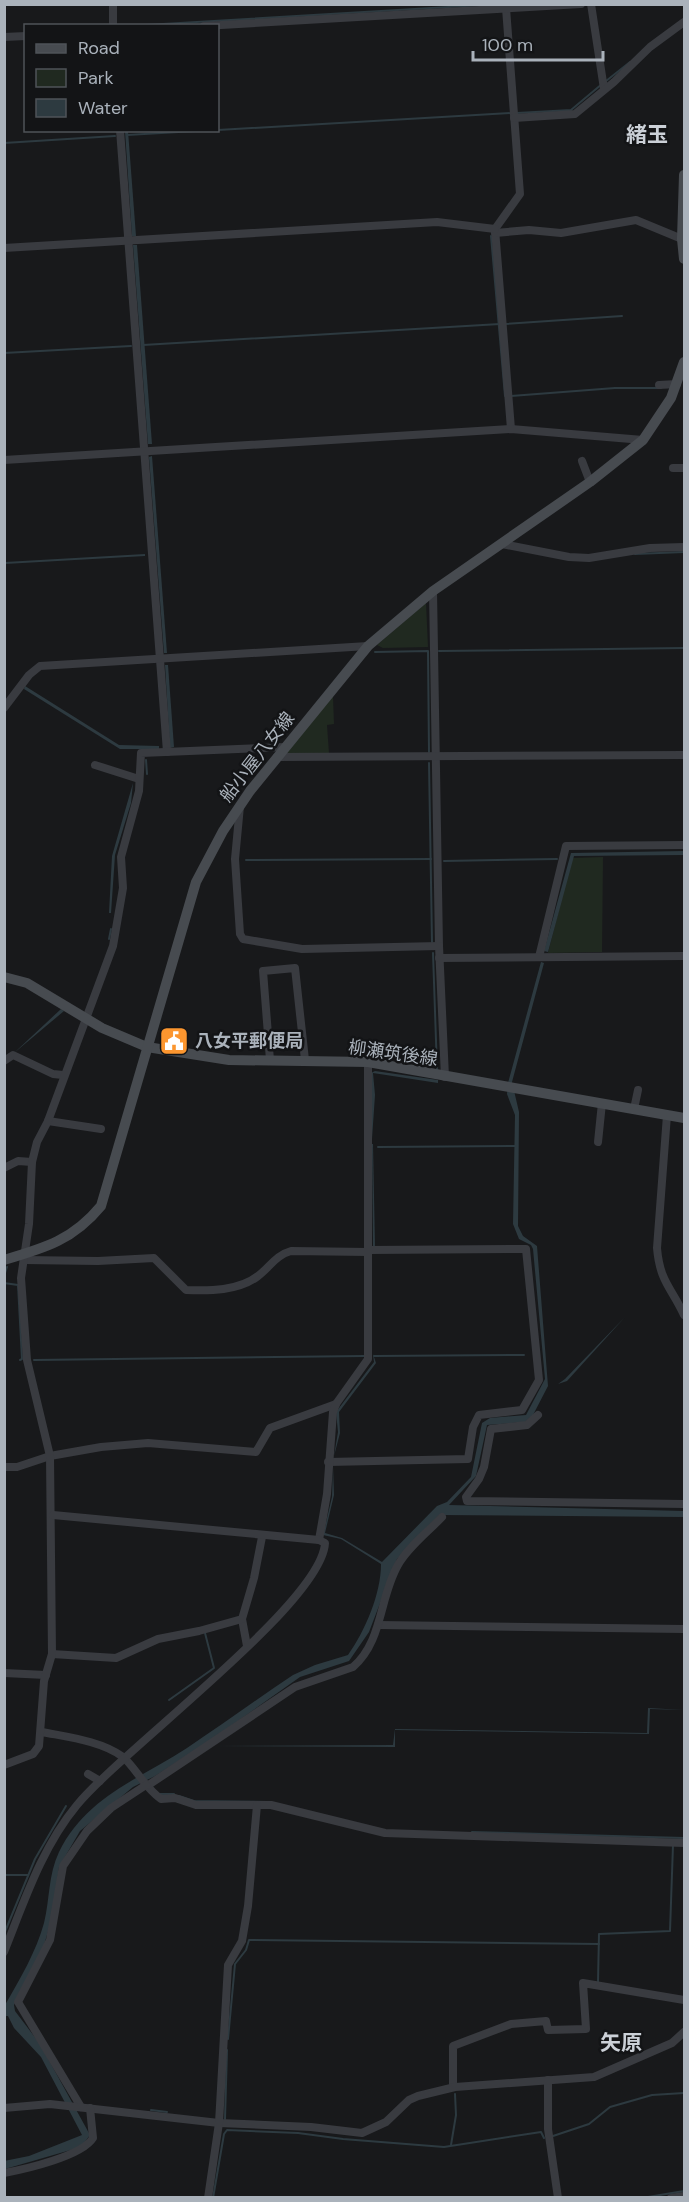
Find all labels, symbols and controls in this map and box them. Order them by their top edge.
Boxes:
legend [24,24,219,132]
scale bar [473,24,604,62]
text: 100 m [482,33,533,57]
text: Road [78,36,120,60]
text: Park [78,66,114,90]
text: Water [78,96,128,120]
district label: 緒玉 [626,121,668,149]
street label: 船小屋八女線 [214,707,300,807]
public building icon: 八女平郵便局 [158,1025,190,1057]
place label: 八女平郵便局 [195,1029,303,1053]
street label: 柳瀬筑後線 [347,1035,439,1071]
district label: 矢原 [600,2029,642,2057]

